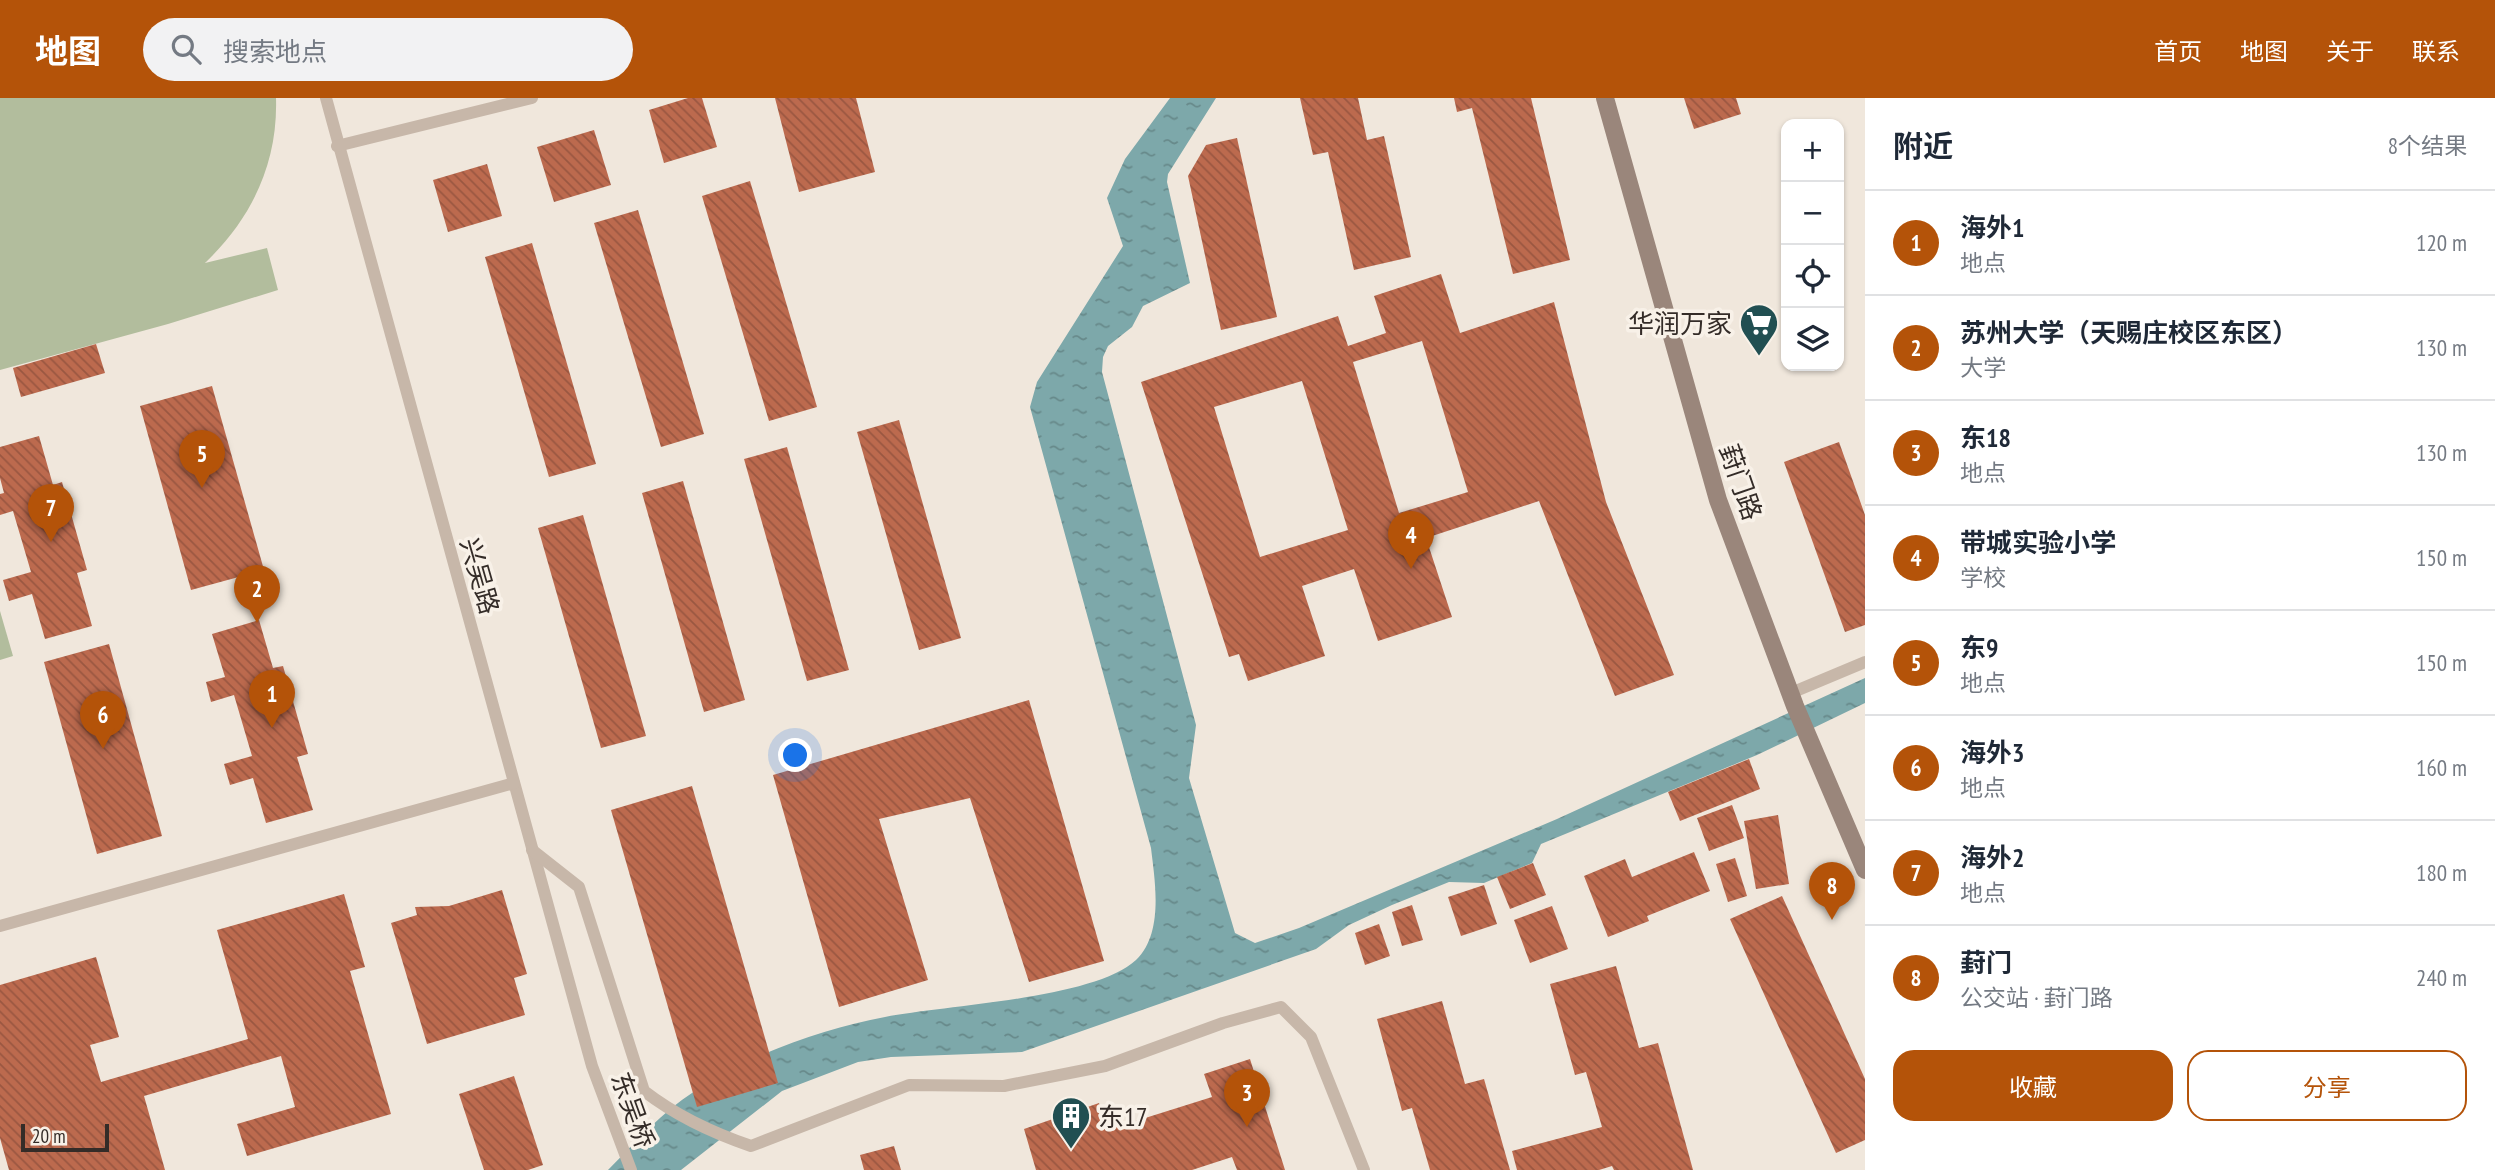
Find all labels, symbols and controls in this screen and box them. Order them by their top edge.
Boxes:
search box [143,18,633,81]
text: 地图 [35,29,101,72]
icon: search [167,30,205,68]
text: 搜索地点 [223,35,327,68]
text: 首页 [2154,36,2202,67]
text: 地图 [2240,36,2288,67]
text: 关于 [2326,36,2374,67]
text: 联系 [2412,36,2460,67]
map controls [1781,119,1844,371]
button: + [1781,119,1844,182]
text: 附近 [1893,126,1953,165]
text: 8个结果 [2388,131,2467,160]
button: − [1781,182,1844,245]
text: 海外1 [1960,211,2024,244]
text: 1 [1911,228,1922,257]
text: 120 m [2416,228,2467,257]
button: locate [1781,245,1844,308]
text: 地点 [1960,248,2006,277]
supermarket icon: 华润万家 [1738,302,1780,357]
place label: 华润万家 [1628,307,1732,340]
button: layers [1781,308,1844,371]
text: 苏州大学（天赐庄校区东区） [1960,316,2298,349]
text: 2 [1911,333,1922,362]
text: 130 m [2416,333,2467,362]
text: 大学 [1960,353,2006,382]
text: 东18 [1960,421,2011,454]
pin: 5 [179,430,225,488]
text: 3 [1911,438,1922,467]
text: 130 m [2416,438,2467,467]
street label: 葑门路 [1713,440,1769,524]
text: 地点 [1960,458,2006,487]
pin: 7 [28,484,74,542]
pin: 4 [1388,511,1434,569]
text: 带城实验小学 [1960,526,2116,559]
street label: 兴吴路 [453,534,507,618]
text: 4 [1911,543,1922,572]
text: 150 m [2416,543,2467,572]
text: 学校 [1960,563,2006,592]
pin: 2 [234,565,280,623]
text: 东9 [1960,631,1998,664]
text: 5 [1911,648,1922,677]
text: 150 m [2416,648,2467,677]
text: 地点 [1960,668,2006,697]
pin: 1 [249,670,295,728]
pin: 6 [80,691,126,749]
text: 海外3 [1960,736,2024,769]
your location [778,738,812,772]
text: 6 [1911,753,1922,782]
text: 160 m [2416,753,2467,782]
text: 地点 [1960,773,2006,802]
text: 海外2 [1960,841,2024,874]
text: 7 [1911,858,1922,887]
text: 180 m [2416,858,2467,887]
pin: 8 [1809,862,1855,920]
text: 地点 [1960,878,2006,907]
text: 葑门 [1960,946,2012,979]
text: 8 [1911,963,1922,992]
text: 240 m [2416,963,2467,992]
text: 公交站 · 葑门路 [1960,983,2113,1012]
button: 收藏 [1893,1050,2173,1121]
button: 分享 [2187,1050,2467,1121]
street label: 东吴桥 [604,1068,662,1152]
pin: 3 [1224,1069,1270,1127]
building icon: 东17 [1050,1095,1092,1150]
place label: 东17 [1098,1100,1147,1133]
scale bar [21,1121,108,1153]
text: 20 m [32,1124,66,1148]

